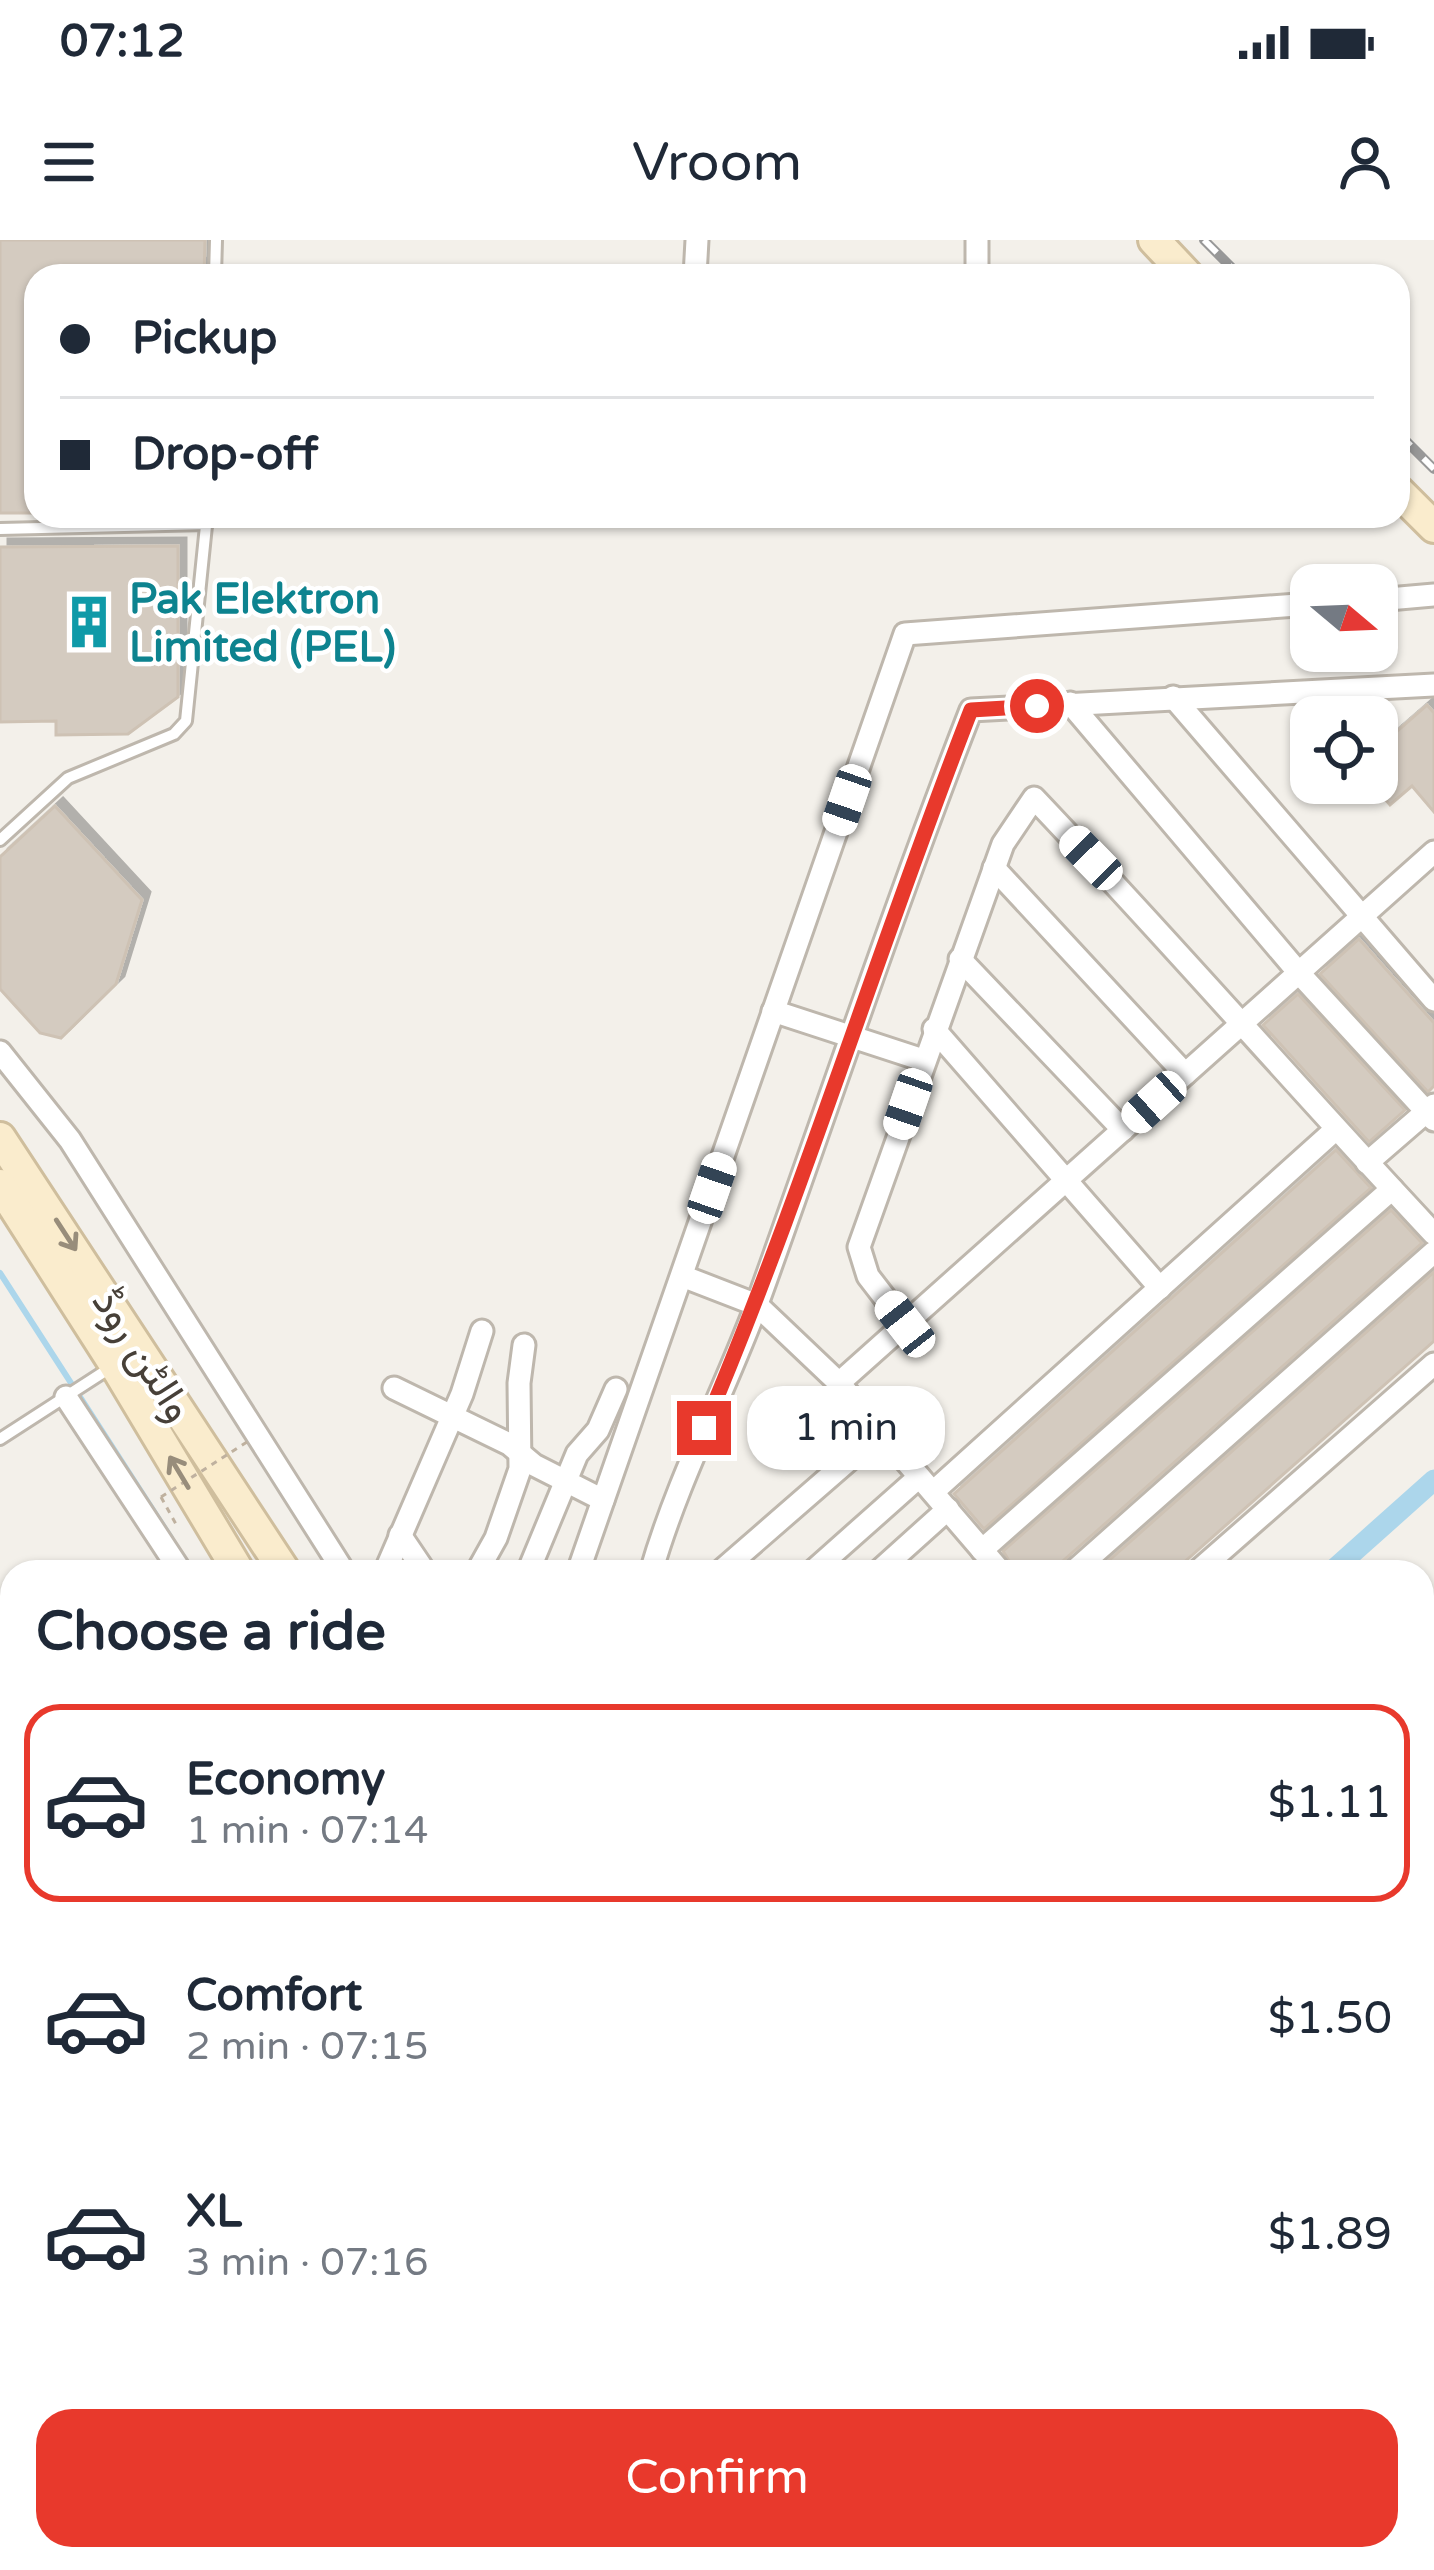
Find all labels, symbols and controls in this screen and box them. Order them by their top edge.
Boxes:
text: 07:12 [60,15,185,69]
icon: menu [36,129,102,195]
icon: person [1332,129,1398,195]
text: Vroom [632,130,802,195]
text: Pickup [132,312,277,366]
text: Drop-off [132,428,318,482]
north arrow [1290,564,1398,672]
map controls [1290,564,1398,804]
place label: Pak Elektron Limited (PEL) [129,574,396,673]
building icon: Pak Elektron Limited (PEL) [60,593,118,651]
route start [1010,679,1064,733]
button: locate [1290,696,1398,804]
car [818,760,876,840]
car [1053,820,1129,896]
car [879,1064,937,1144]
car [1115,1065,1193,1139]
car [683,1148,741,1228]
one-way arrow [53,1217,78,1251]
street label: والٹن روڈ [81,1279,205,1431]
car [869,1285,941,1363]
callout: 1 min [746,1386,944,1470]
route end [677,1401,731,1455]
text: 1 min [794,1404,898,1451]
one-way arrow [167,1456,191,1490]
text: Choose a ride [36,1599,386,1664]
icon: car [42,1749,150,1857]
text: Economy [186,1753,385,1807]
text: $1.11 [1268,1776,1392,1830]
text: 1 min · 07:14 [186,1807,428,1854]
icon: car [42,1965,150,2073]
text: Comfort [186,1969,362,2023]
text: $1.50 [1268,1992,1392,2046]
text: 2 min · 07:15 [186,2023,428,2070]
icon: car [42,2181,150,2289]
text: XL [186,2185,242,2239]
text: $1.89 [1268,2208,1392,2262]
text: 3 min · 07:16 [186,2239,428,2286]
button: Confirm [36,2409,1398,2547]

